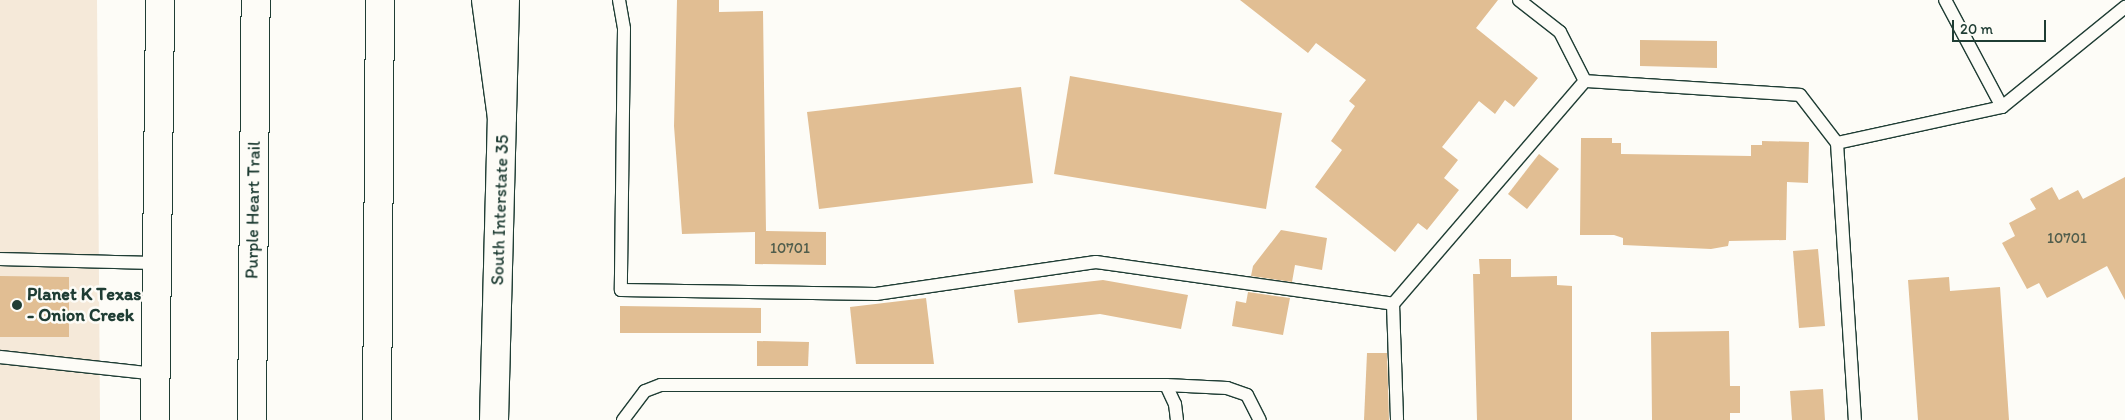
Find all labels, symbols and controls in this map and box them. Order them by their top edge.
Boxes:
scale bar [1955,10,2049,42]
text: 20 m [1960,20,1993,38]
street label: South Interstate 35 [487,134,513,286]
street label: Purple Heart Trail [241,141,265,279]
house number: 10701 [2047,230,2087,248]
house number: 10701 [770,240,810,258]
place label: Planet K Texas - Onion Creek [27,284,139,326]
marker: Planet K Texas - Onion Creek [11,299,23,311]

